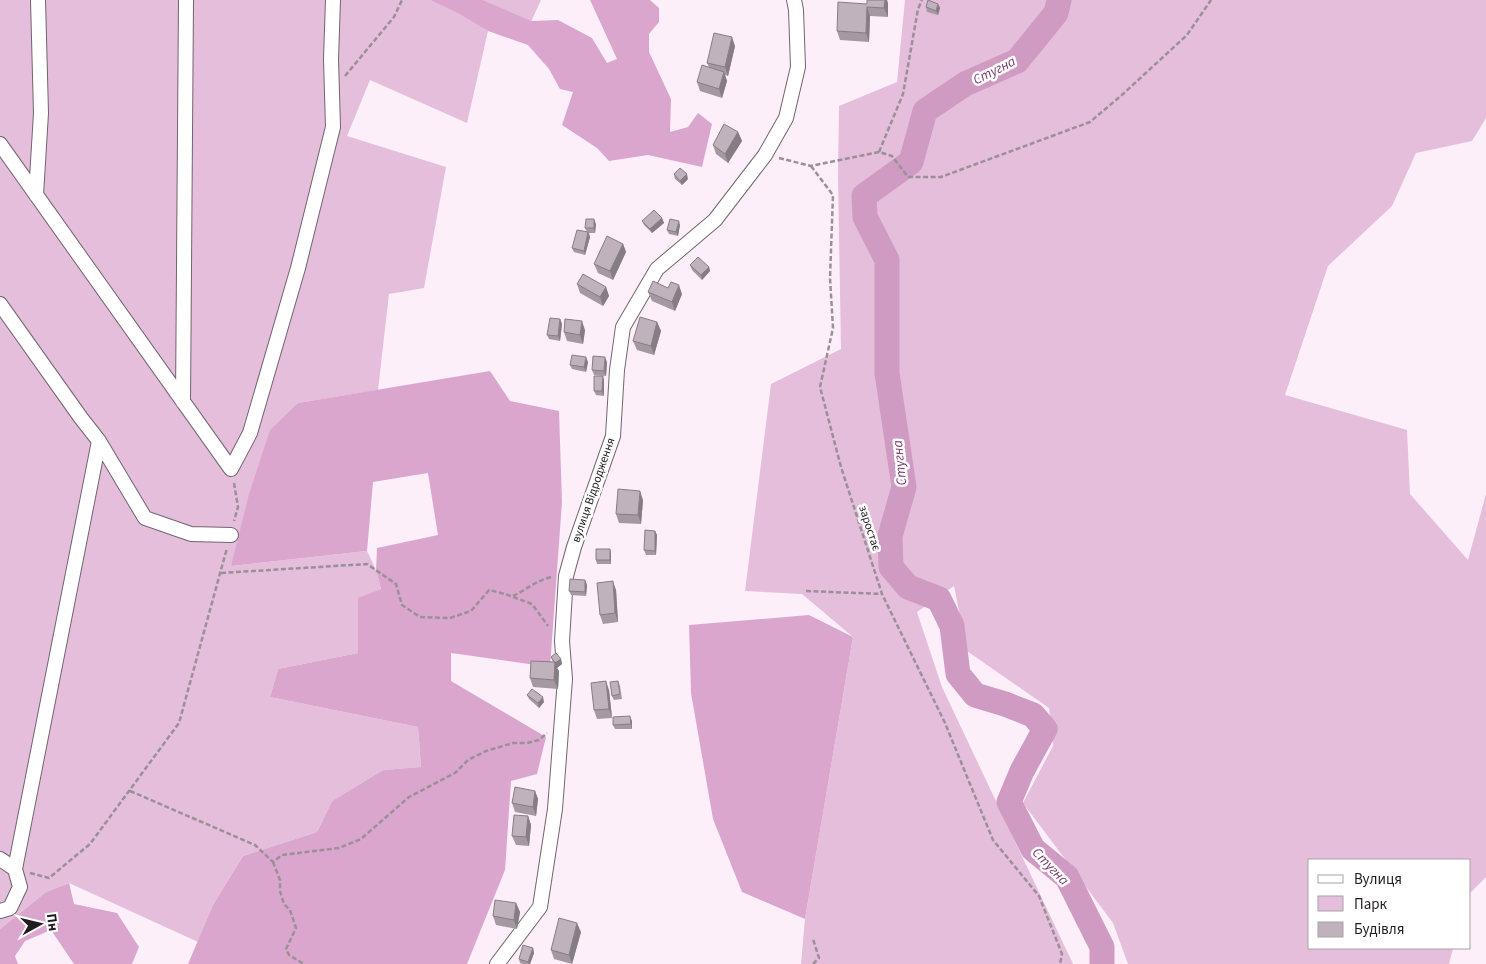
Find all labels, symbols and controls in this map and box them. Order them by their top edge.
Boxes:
water label: Стугна [970,51,1020,90]
street label: вулиця Відродження [568,435,619,545]
water label: Стугна [888,439,912,487]
street label: заростає [854,503,885,554]
water label: Стугна [1027,843,1074,890]
legend [1308,859,1471,949]
text: Вулиця [1354,869,1402,890]
text: Парк [1354,894,1388,915]
north arrow [15,899,65,949]
text: Пн [41,912,63,932]
text: Будівля [1354,919,1404,940]

